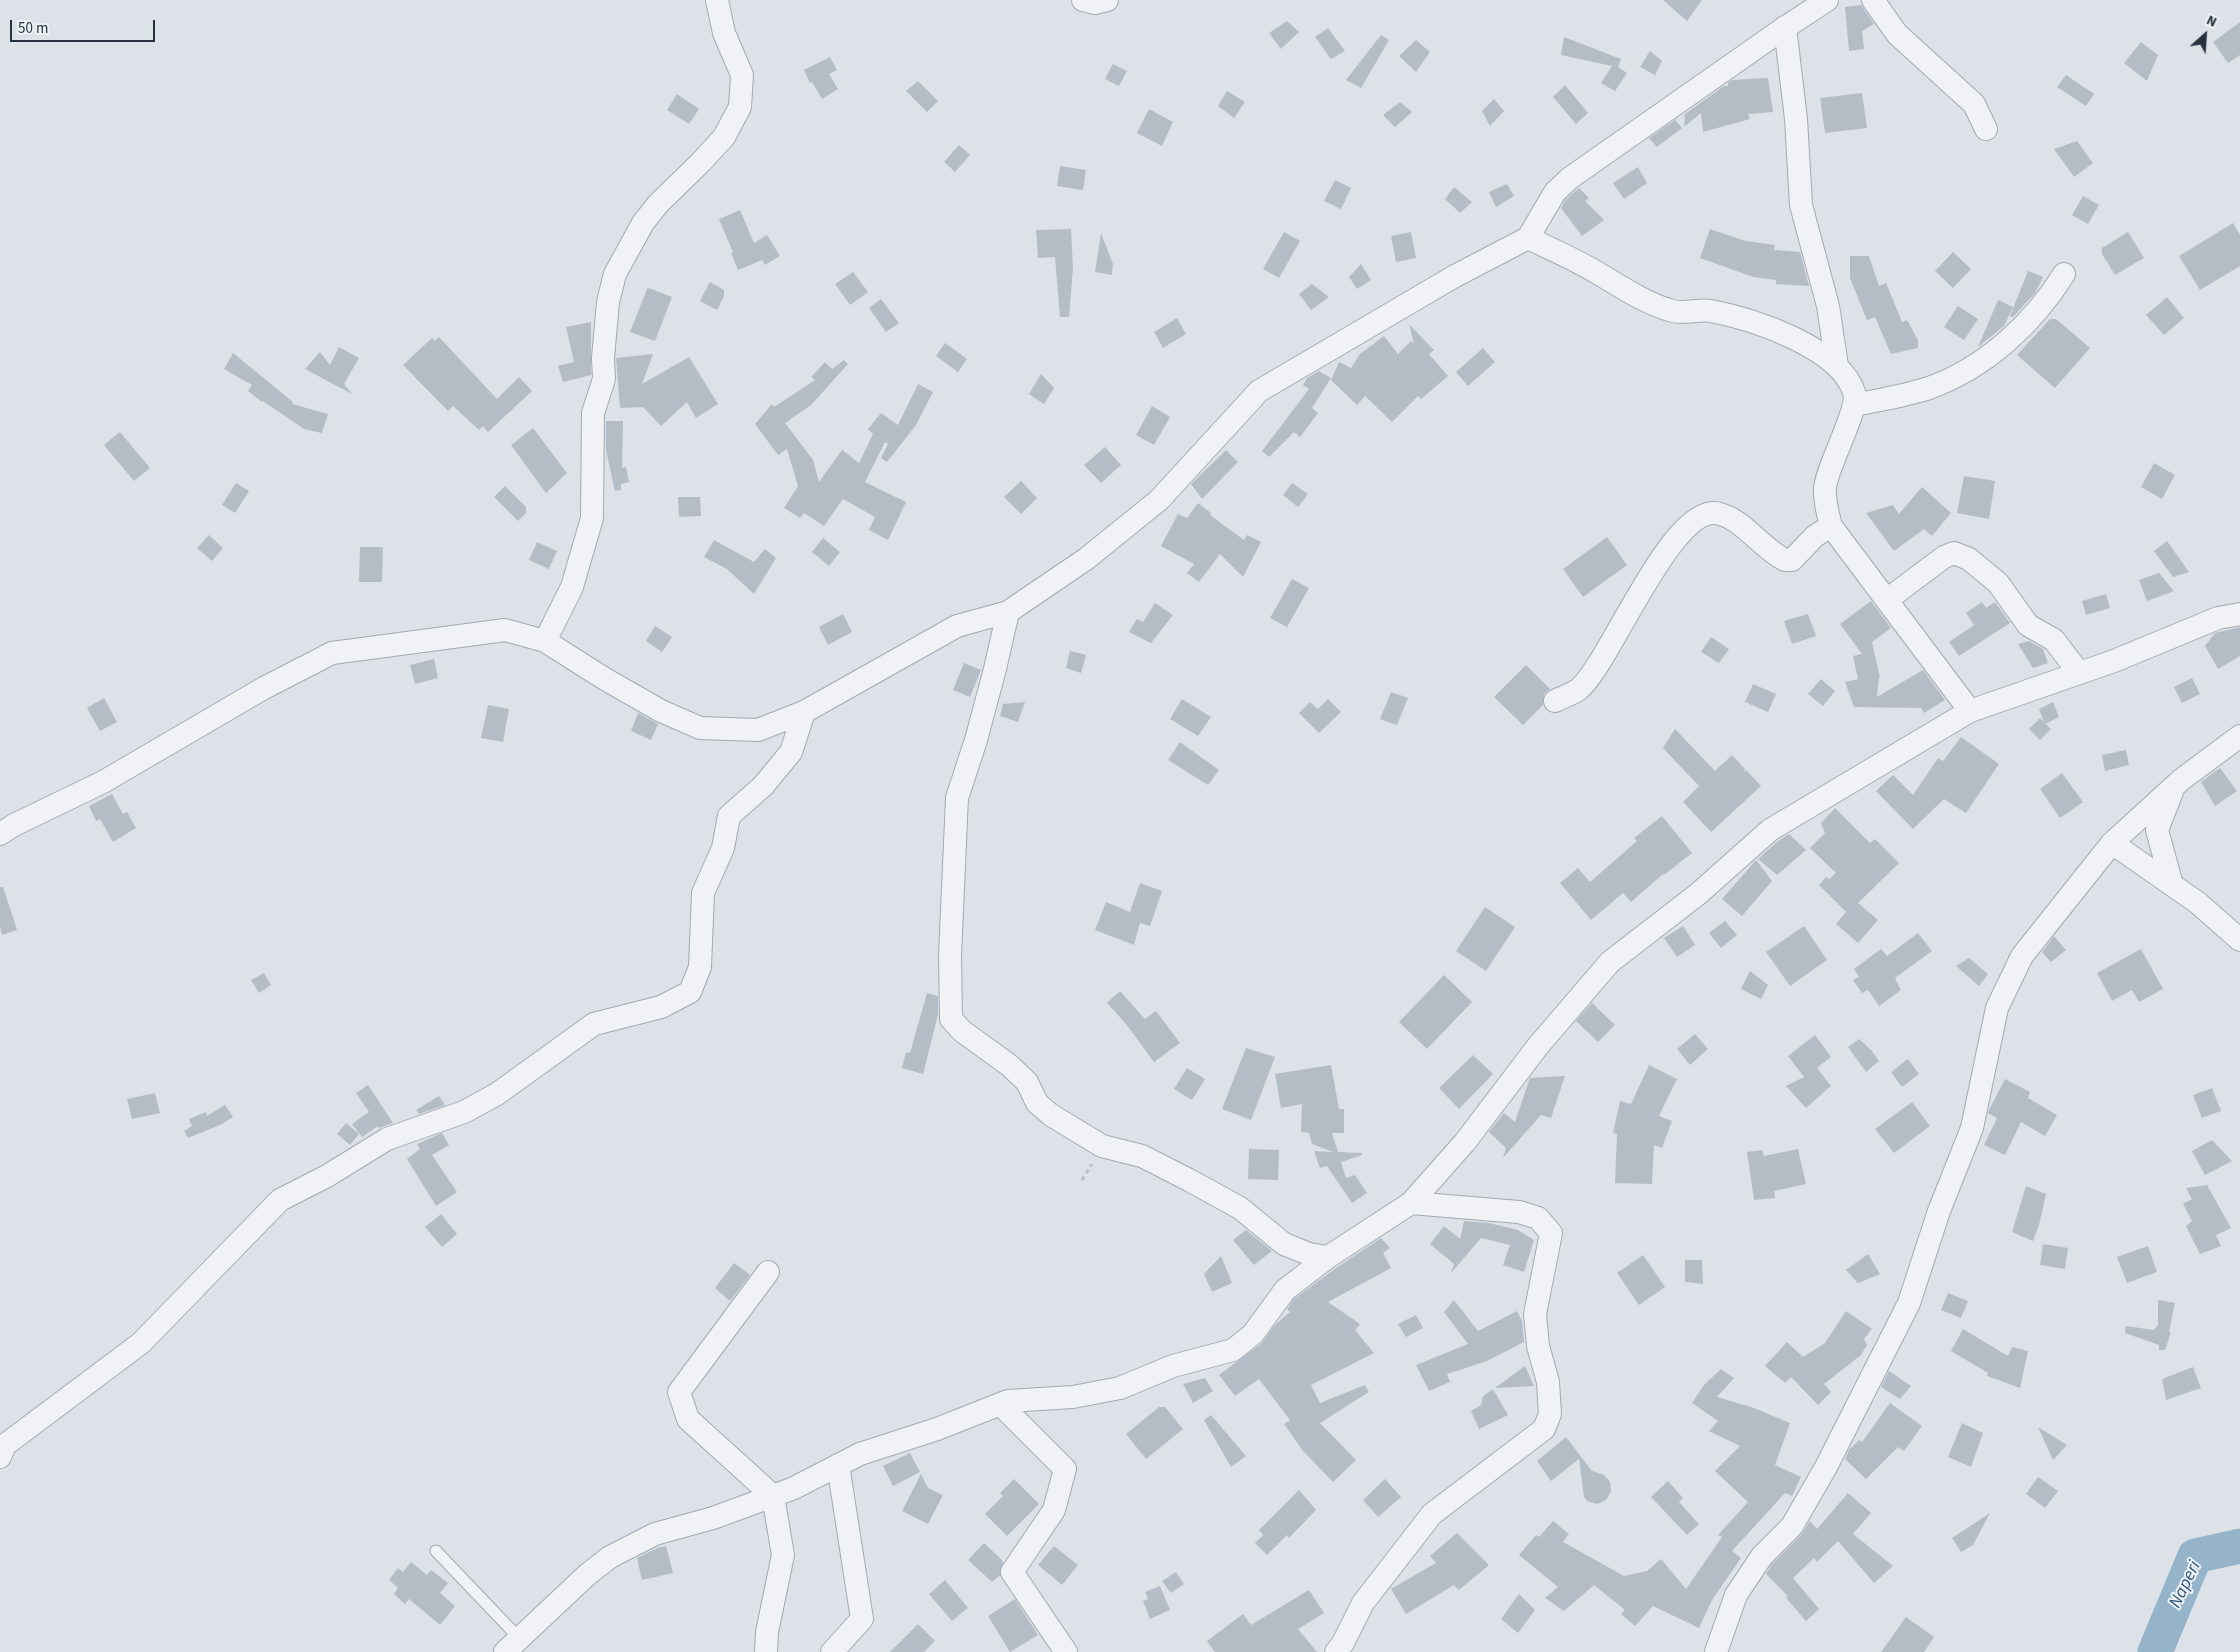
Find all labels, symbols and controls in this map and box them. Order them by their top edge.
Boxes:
scale bar [12,10,158,42]
north arrow [2180,10,2230,60]
text: N [2203,10,2220,33]
text: 50 m [18,18,48,39]
water label: Naperi [2165,1558,2207,1612]

